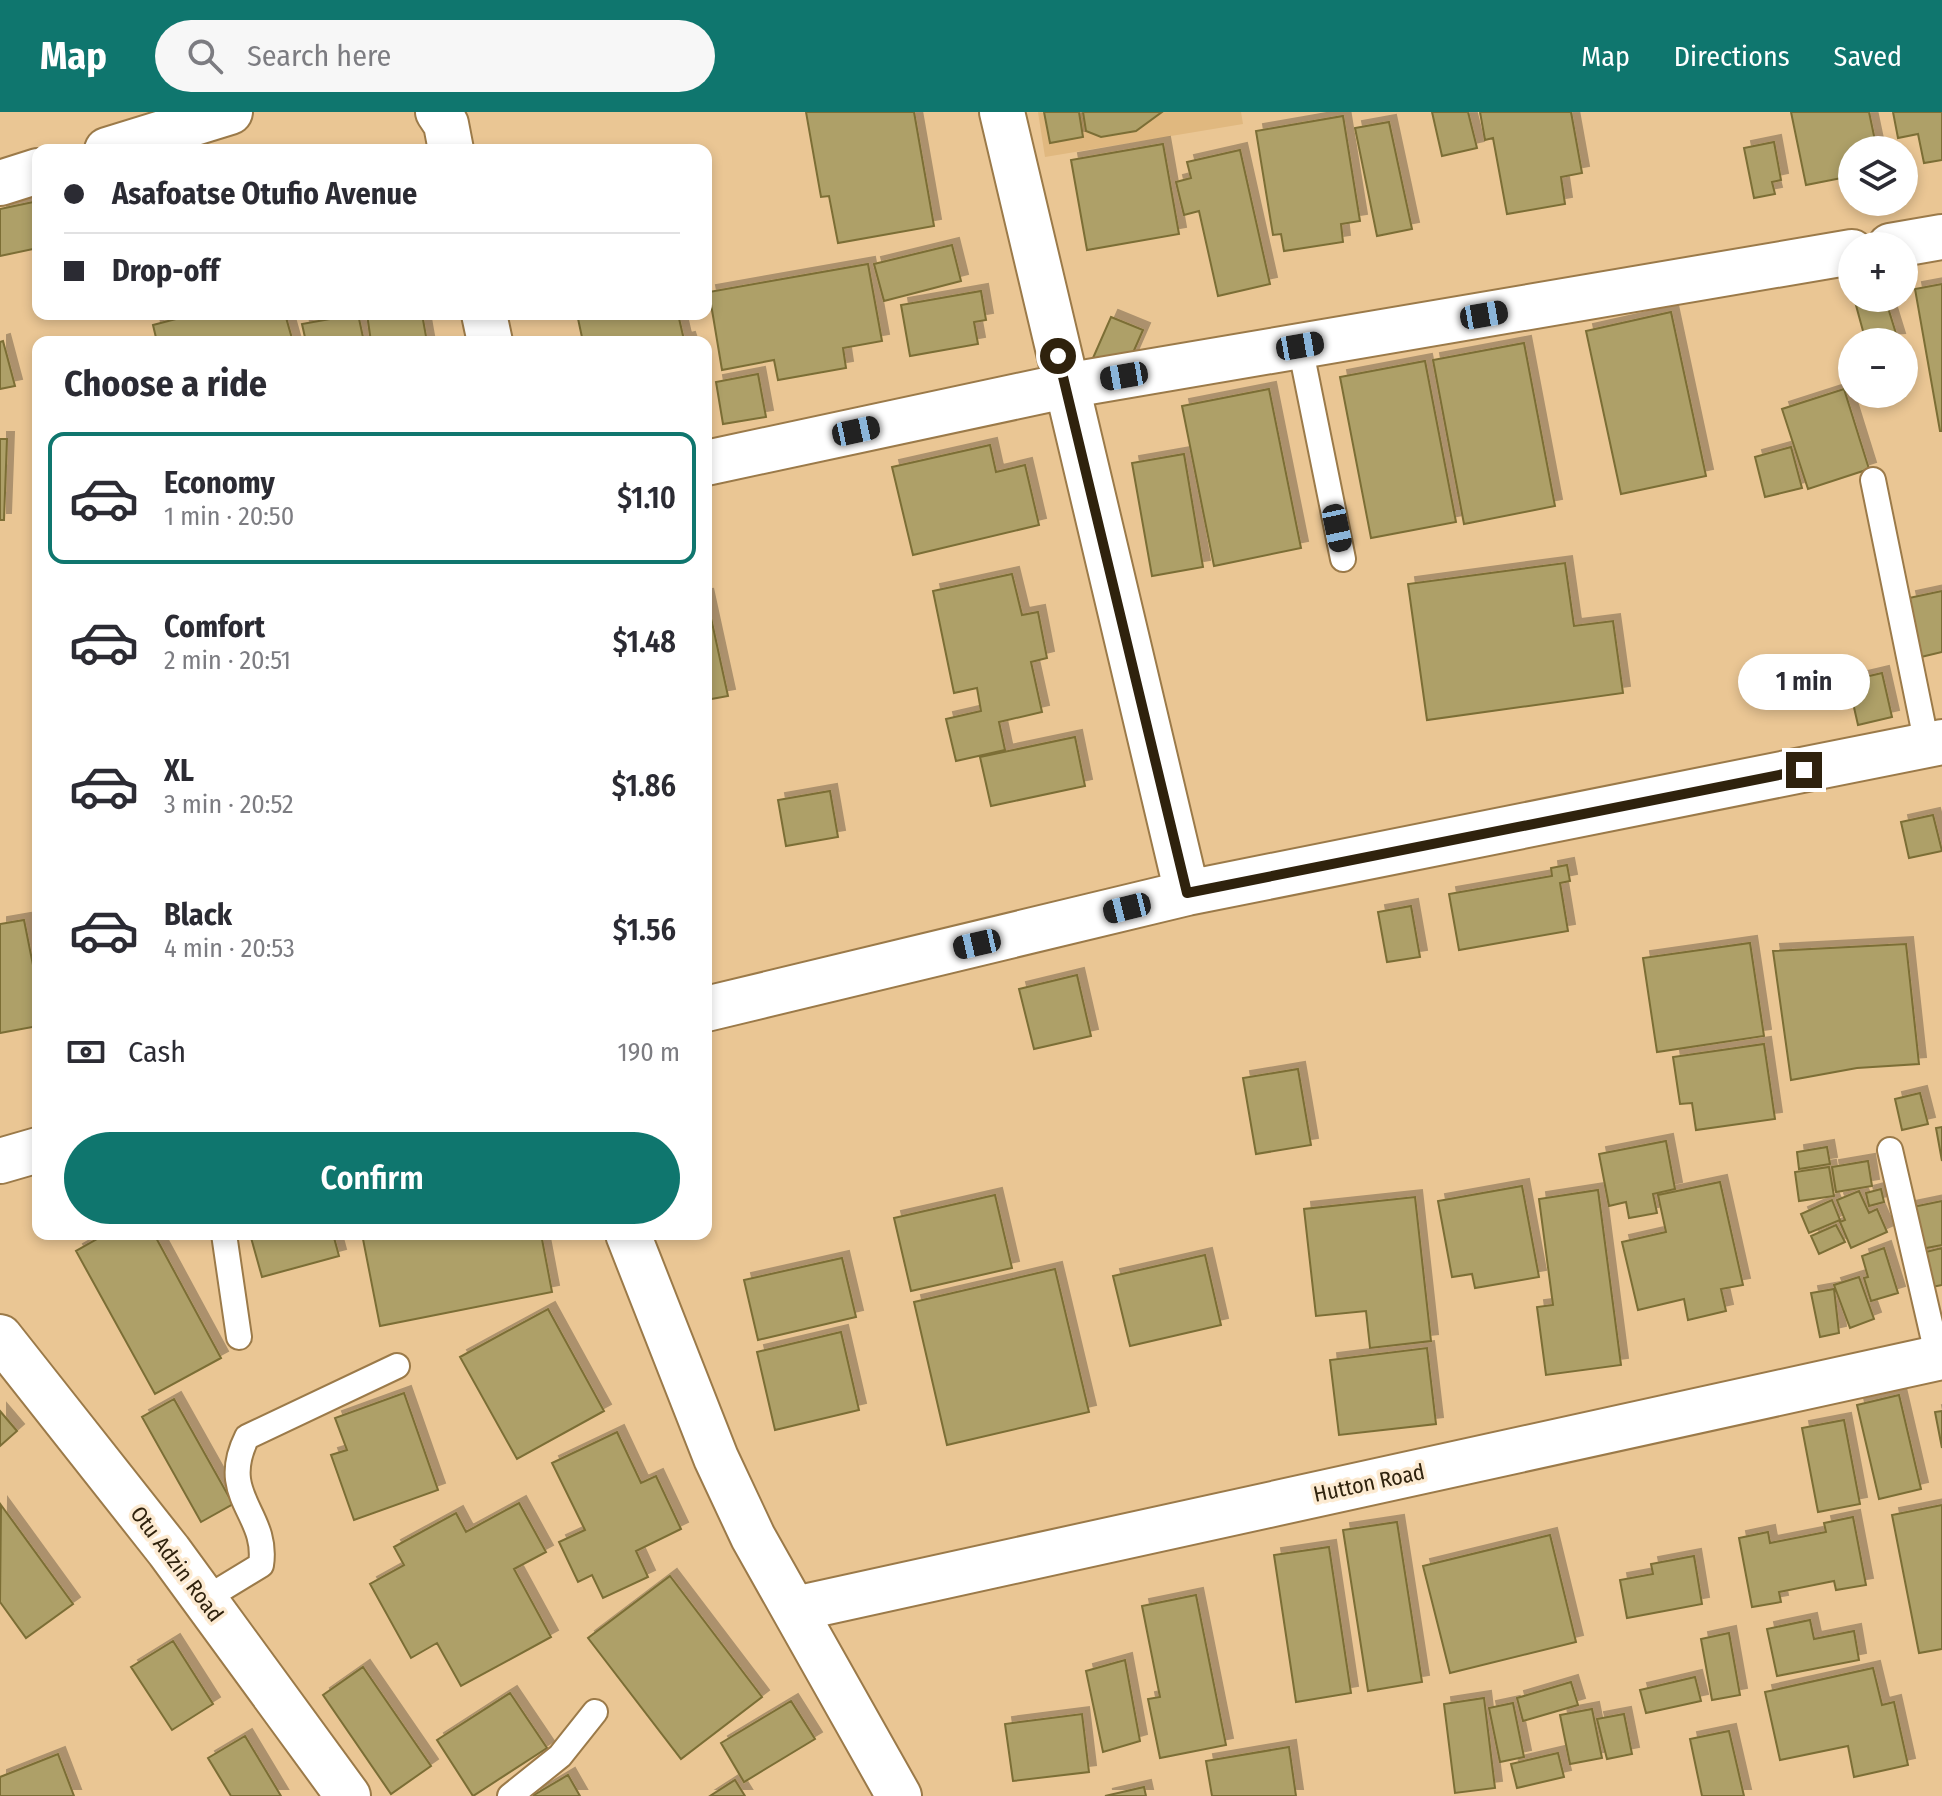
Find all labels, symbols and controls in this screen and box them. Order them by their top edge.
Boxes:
search box [155,20,715,92]
text: Map [40,33,107,79]
icon: search [183,34,227,78]
text: Search here [247,38,391,74]
text: Map [1581,40,1630,73]
text: Directions [1674,40,1790,73]
text: Saved [1834,40,1902,73]
map controls [1838,136,1918,408]
button: layers [1838,136,1918,216]
text: Asafoatse Otufio Avenue [112,176,417,212]
button: + [1838,232,1918,312]
text: Drop-off [112,253,219,289]
car [1458,299,1510,331]
button: − [1838,328,1918,408]
car [1274,330,1326,362]
route start [1040,338,1076,374]
car [1098,360,1150,392]
text: Choose a ride [64,362,267,406]
car [830,414,882,448]
icon: car [68,462,140,534]
text: Economy [164,465,275,501]
text: $1.10 [617,480,676,516]
text: 1 min · 20:50 [164,501,294,532]
car [1320,502,1354,554]
icon: car [68,606,140,678]
text: Comfort [164,609,265,645]
text: $1.48 [613,624,676,660]
text: 2 min · 20:51 [164,645,291,676]
callout: 1 min [1738,654,1870,710]
text: 1 min [1776,666,1832,697]
icon: car [68,750,140,822]
route end [1786,752,1822,788]
text: XL [164,753,194,789]
text: $1.86 [612,768,676,804]
text: 3 min · 20:52 [164,789,294,820]
car [1101,891,1153,925]
icon: car [68,894,140,966]
text: Black [164,897,232,933]
text: $1.56 [613,912,676,948]
car [951,927,1003,961]
text: 4 min · 20:53 [164,933,295,964]
icon: cash [64,1030,108,1074]
text: Cash [128,1034,186,1070]
text: 190 m [618,1037,680,1068]
button: Confirm [64,1132,680,1224]
street label: Hutton Road [1311,1458,1427,1508]
street label: Otu Adzin Road [125,1501,229,1627]

